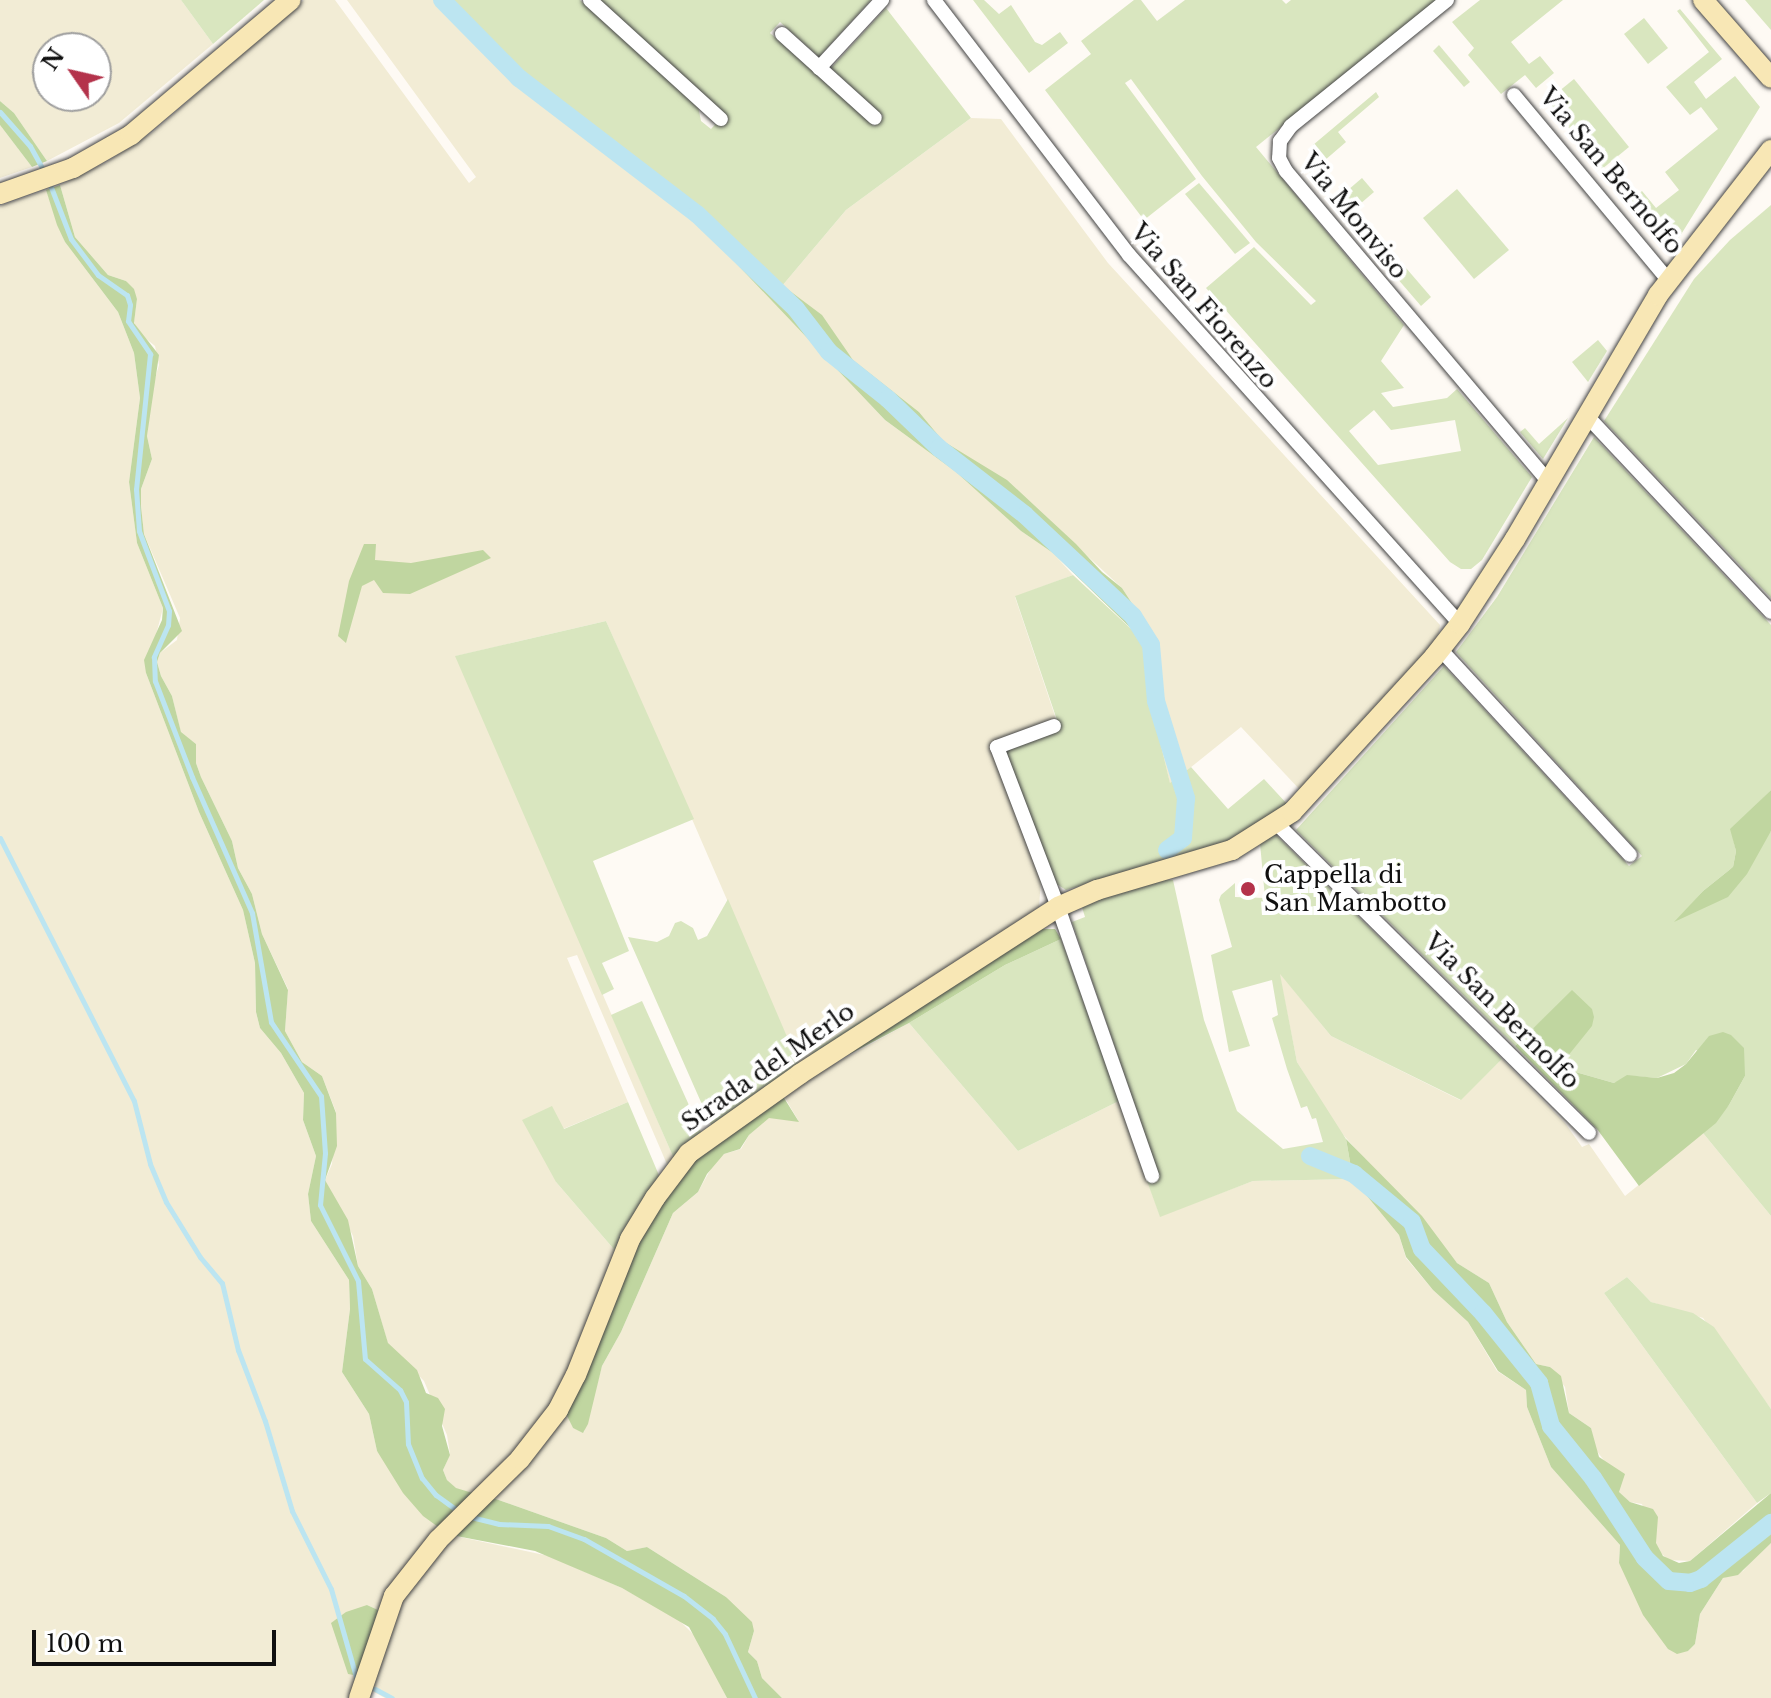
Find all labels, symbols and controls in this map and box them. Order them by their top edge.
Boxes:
north arrow [32,32,112,112]
text: N [36,43,70,76]
street label: Via San Bernolfo [1533,82,1689,260]
street label: Via Monviso [1294,147,1414,285]
street label: Via San Fiorenzo [1124,217,1284,395]
place label: Cappella di San Mambotto [1264,861,1447,917]
marker: Cappella di San Mambotto [1239,880,1257,898]
street label: Via San Bernolfo [1418,927,1586,1095]
street label: Strada del Merlo [676,997,860,1137]
scale bar [36,1614,280,1664]
text: 100 m [46,1629,124,1658]

